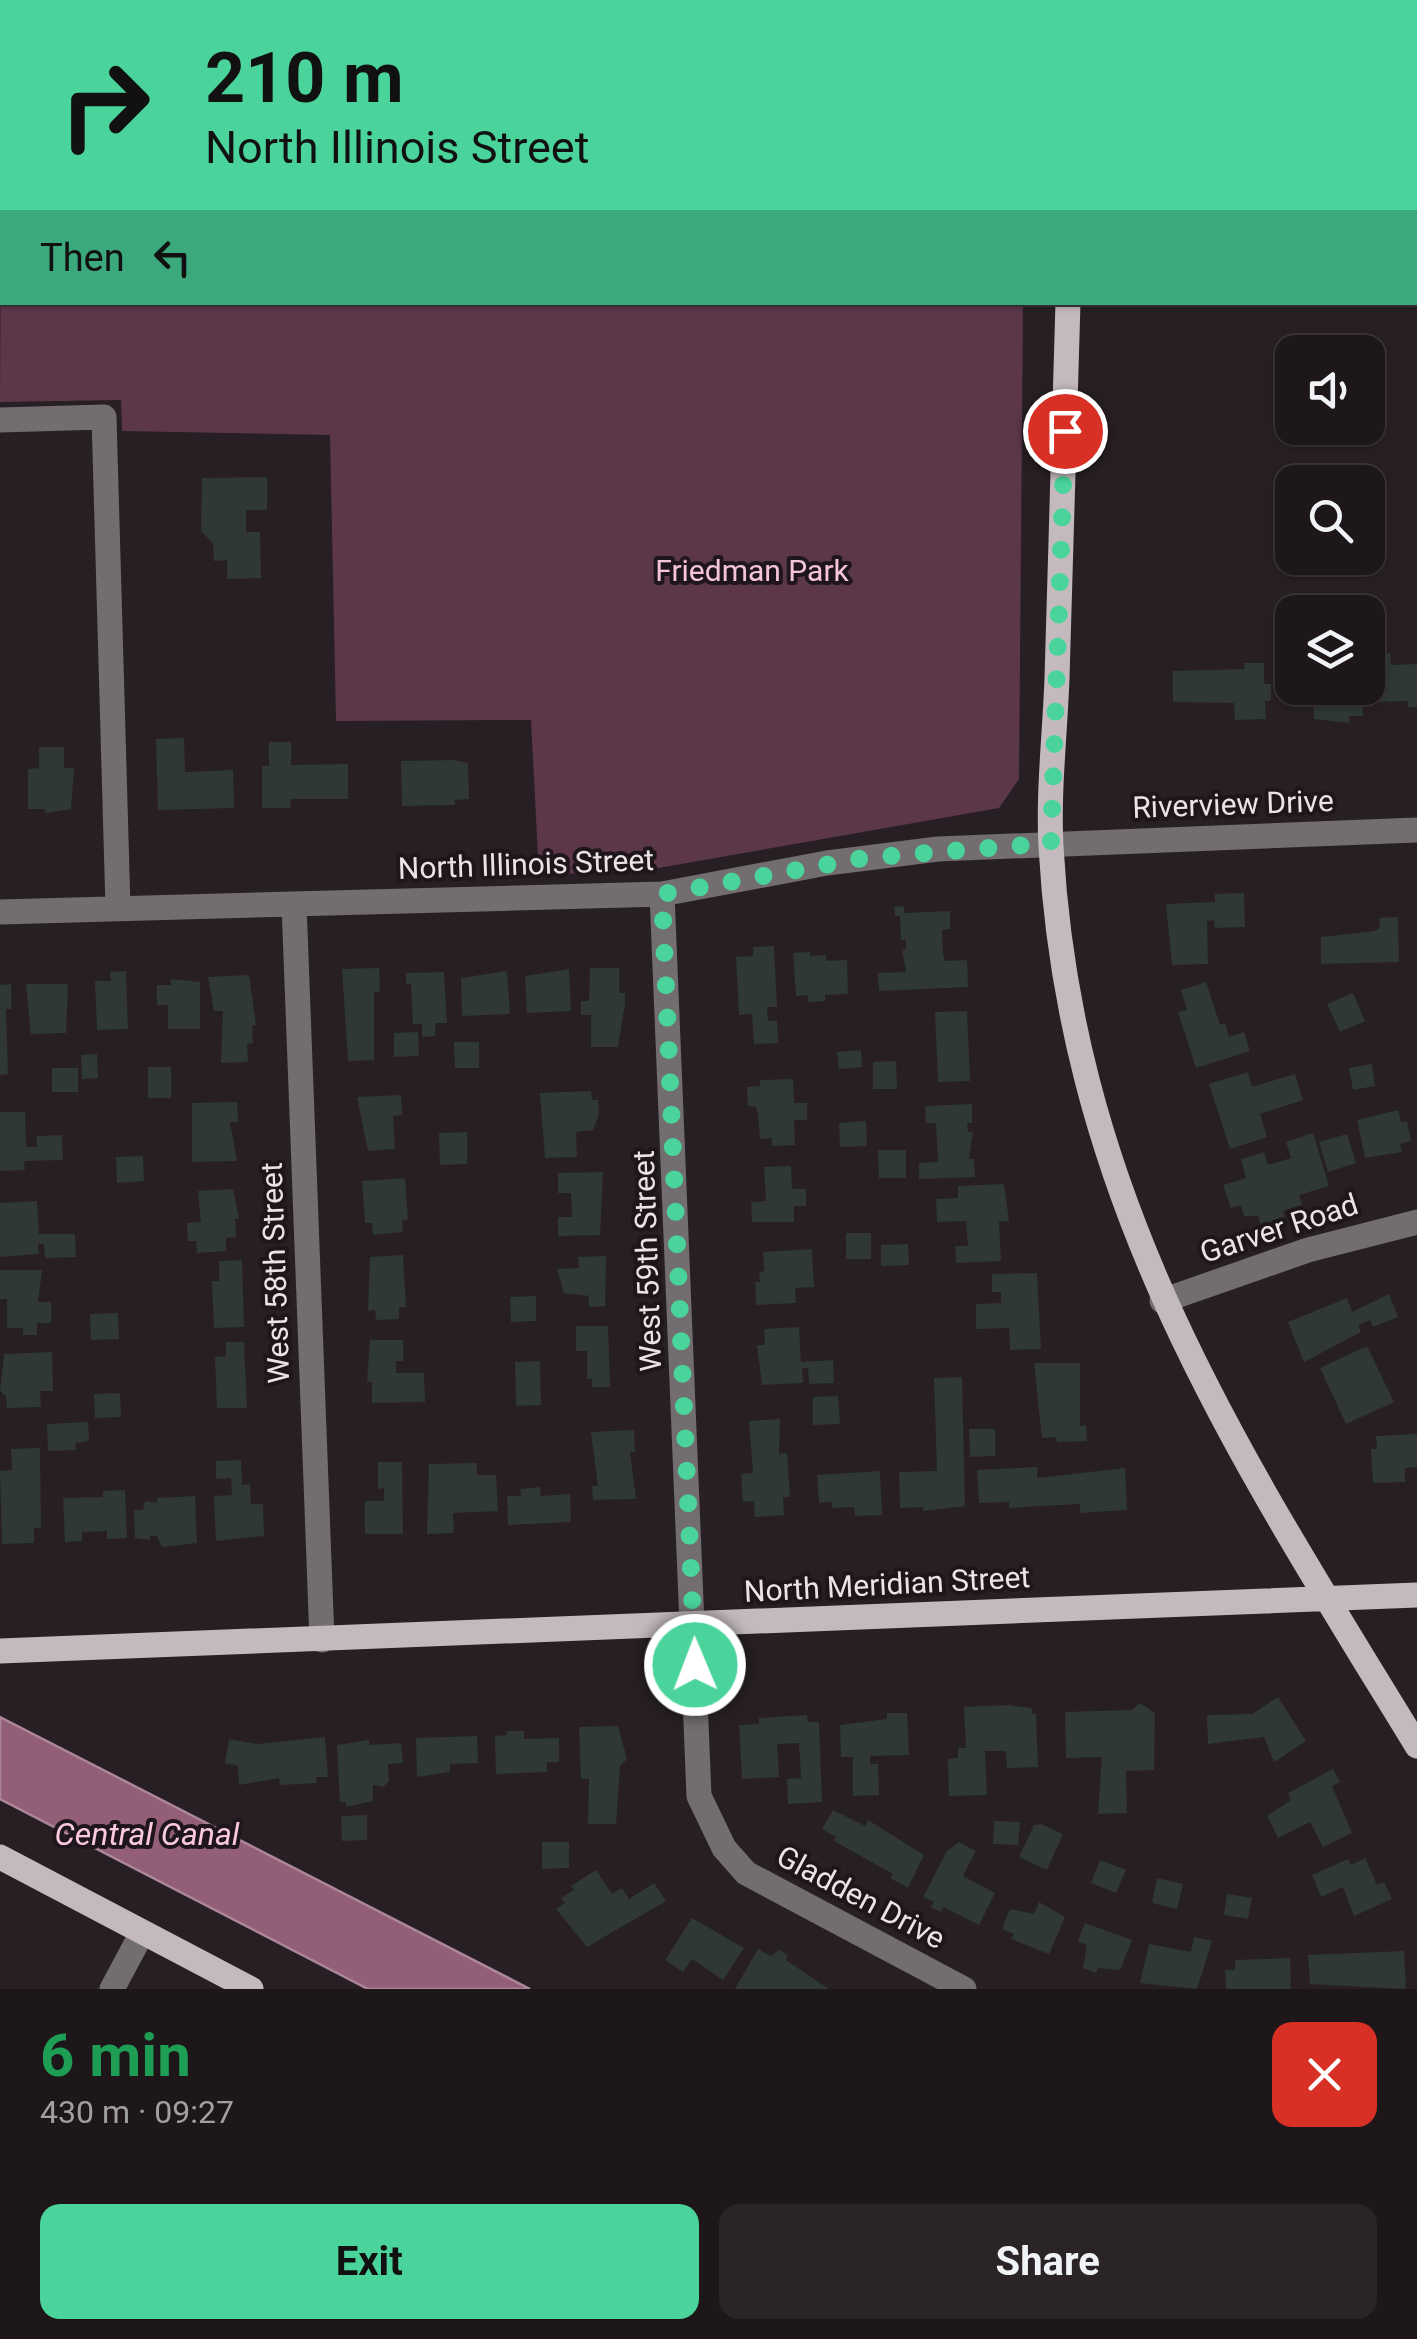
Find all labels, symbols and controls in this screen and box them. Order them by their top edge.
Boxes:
text: 210 m [205,37,404,119]
icon: right [40,40,170,170]
text: North Illinois Street [205,121,589,174]
icon: left [145,230,200,285]
text: Then [40,236,125,280]
map controls [1275,335,1385,705]
button: sound [1275,335,1385,445]
pin [1023,389,1108,474]
icon: arrive [1038,404,1093,459]
button: search [1275,465,1385,575]
park label: Friedman Park [655,553,850,588]
button: layers [1275,595,1385,705]
street label: Riverview Drive [1132,783,1334,825]
street label: North Illinois Street [397,842,655,886]
street label: West 59th Street [626,1150,668,1372]
street label: West 58th Street [254,1162,296,1384]
street label: Garver Road [1196,1186,1362,1270]
street label: North Meridian Street [743,1559,1031,1609]
position arrow [643,1613,747,1717]
water label: Central Canal [55,1815,240,1853]
street label: Gladden Drive [771,1838,951,1956]
text: 6 min [40,2020,191,2091]
button: close [1272,2022,1377,2127]
text: 430 m · 09:27 [40,2093,234,2131]
button: Exit [40,2204,699,2319]
button: Share [719,2204,1377,2319]

